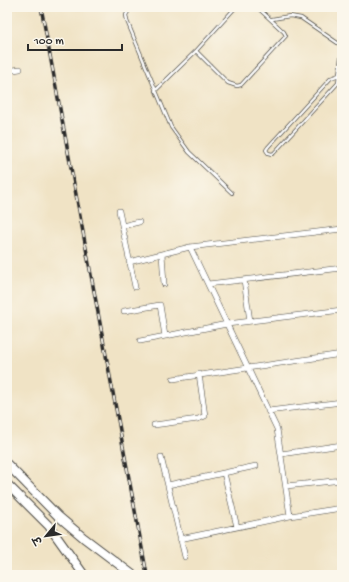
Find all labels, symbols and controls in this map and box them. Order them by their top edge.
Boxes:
scale bar [28,26,122,52]
text: 100 m [33,35,64,49]
north arrow [26,516,66,556]
text: उ [30,532,47,547]

